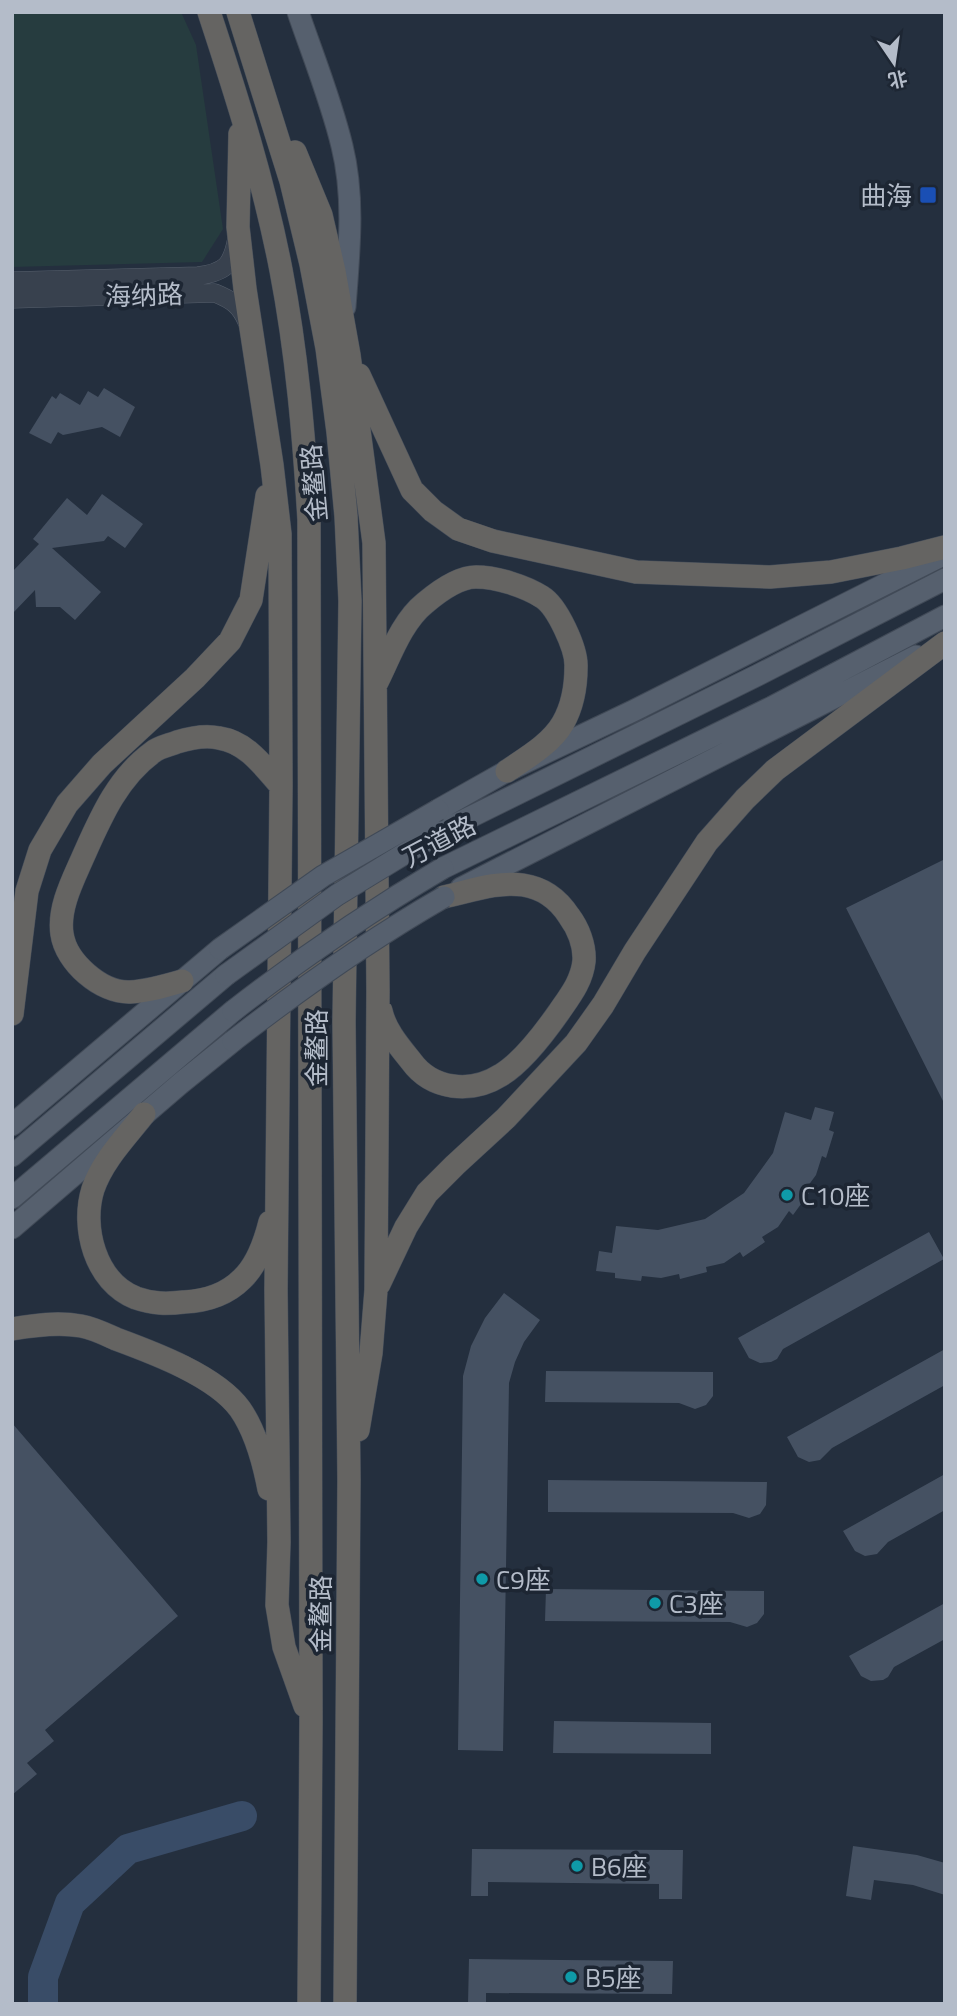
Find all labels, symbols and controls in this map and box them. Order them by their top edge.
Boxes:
north arrow [859,28,929,98]
text: 北 [885,64,910,96]
place label: 曲海 [860,176,912,215]
marker: 曲海 [918,185,938,205]
street label: 海纳路 [104,274,184,316]
street label: 金鳌路 [291,442,337,524]
street label: 万道路 [395,805,483,877]
street label: 金鳌路 [297,1009,336,1087]
place label: C10座 [801,1176,870,1215]
marker: C10座 [779,1187,795,1203]
place label: C9座 [496,1560,551,1599]
marker: C9座 [474,1571,490,1587]
street label: 金鳌路 [301,1575,340,1653]
place label: C3座 [669,1584,724,1623]
marker: C3座 [647,1595,663,1611]
place label: B6座 [591,1847,648,1886]
marker: B6座 [569,1858,585,1874]
place label: B5座 [585,1958,642,1997]
marker: B5座 [563,1969,579,1985]

